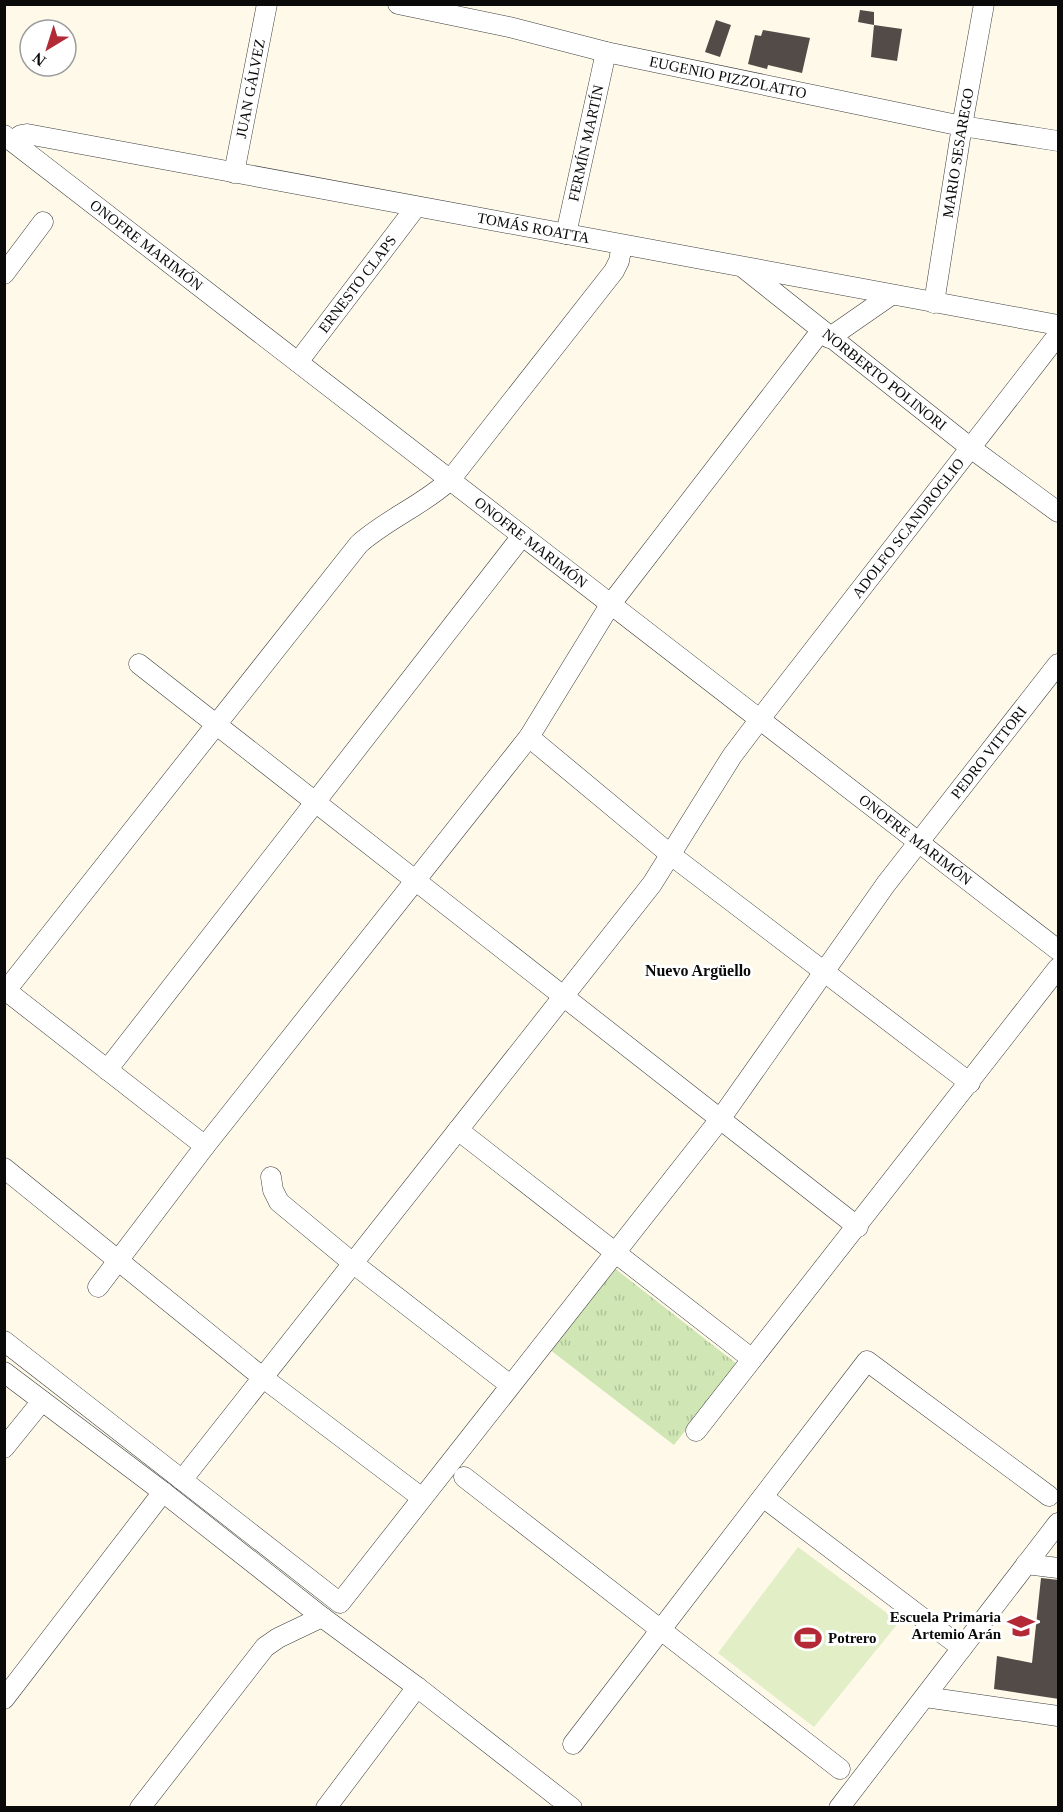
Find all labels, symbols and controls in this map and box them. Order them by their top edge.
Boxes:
north arrow [18,18,78,78]
street label: JUAN GÁLVEZ [233,38,268,140]
text: N [29,49,49,70]
street label: EUGENIO PIZZOLATTO [648,53,808,102]
street label: FERMÍN MARTÍN [565,83,607,203]
street label: MARIO SESAREGO [940,87,977,219]
street label: ONOFRE MARIMÓN [87,197,206,294]
street label: TOMÁS ROATTA [476,210,591,246]
street label: ERNESTO CLAPS [315,232,399,336]
street label: NORBERTO POLINORI [819,326,950,434]
street label: ADOLFO SCANDROGLIO [849,455,967,601]
street label: ONOFRE MARIMÓN [471,494,590,591]
street label: PEDRO VITTORI [948,703,1030,802]
street label: ONOFRE MARIMÓN [856,791,975,888]
district label: Nuevo Argüello [645,962,751,980]
place label: Escuela Primaria Artemio Arán [890,1609,1002,1642]
school or university icon: Escuela Primaria Artemio Arán [1006,1611,1036,1641]
sports icon: Potrero [793,1623,823,1653]
place label: Potrero [828,1630,877,1646]

